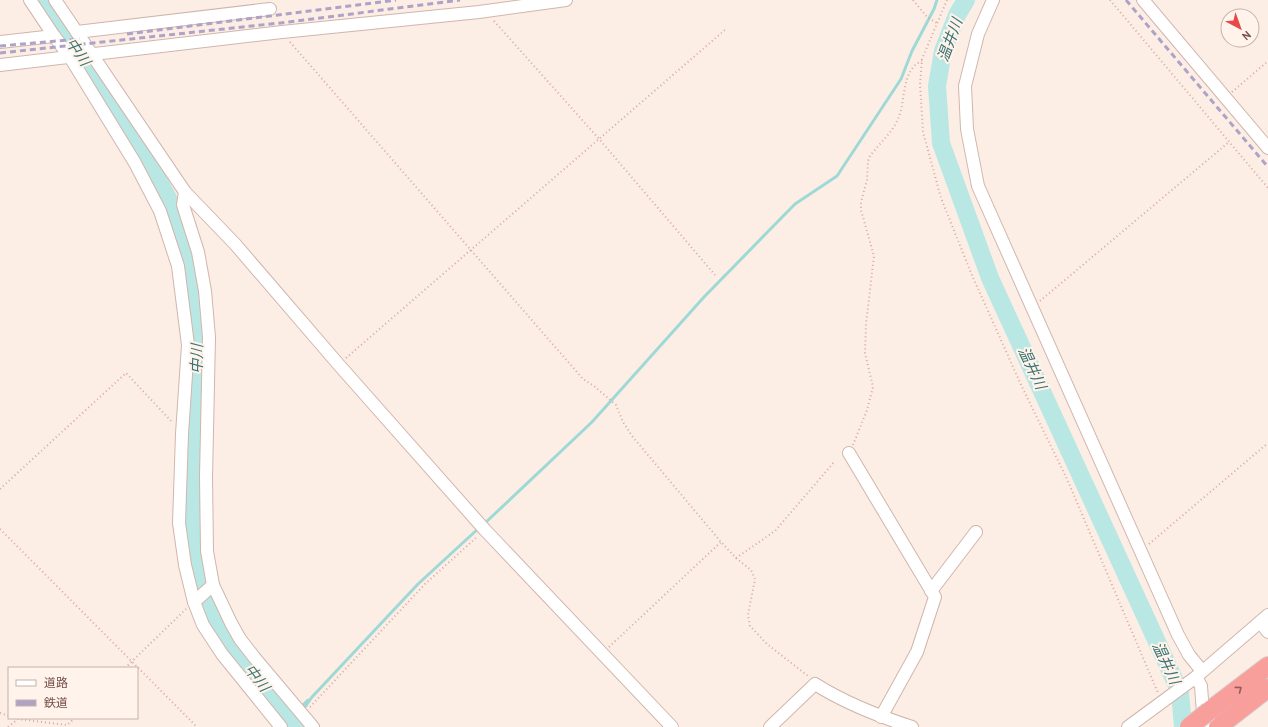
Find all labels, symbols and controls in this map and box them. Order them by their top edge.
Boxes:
north arrow [1220,8,1260,48]
water label: 温井川 [933,14,967,64]
text: N [1239,28,1254,43]
water label: 中川 [62,34,96,71]
water label: 中川 [187,342,206,374]
water label: 温井川 [1014,343,1051,394]
water label: 温井川 [1148,638,1185,689]
water label: 中川 [241,660,275,697]
legend [8,667,138,719]
text: 道路 [44,675,68,690]
one-way arrow [1234,686,1241,693]
text: 鉄道 [44,695,68,710]

